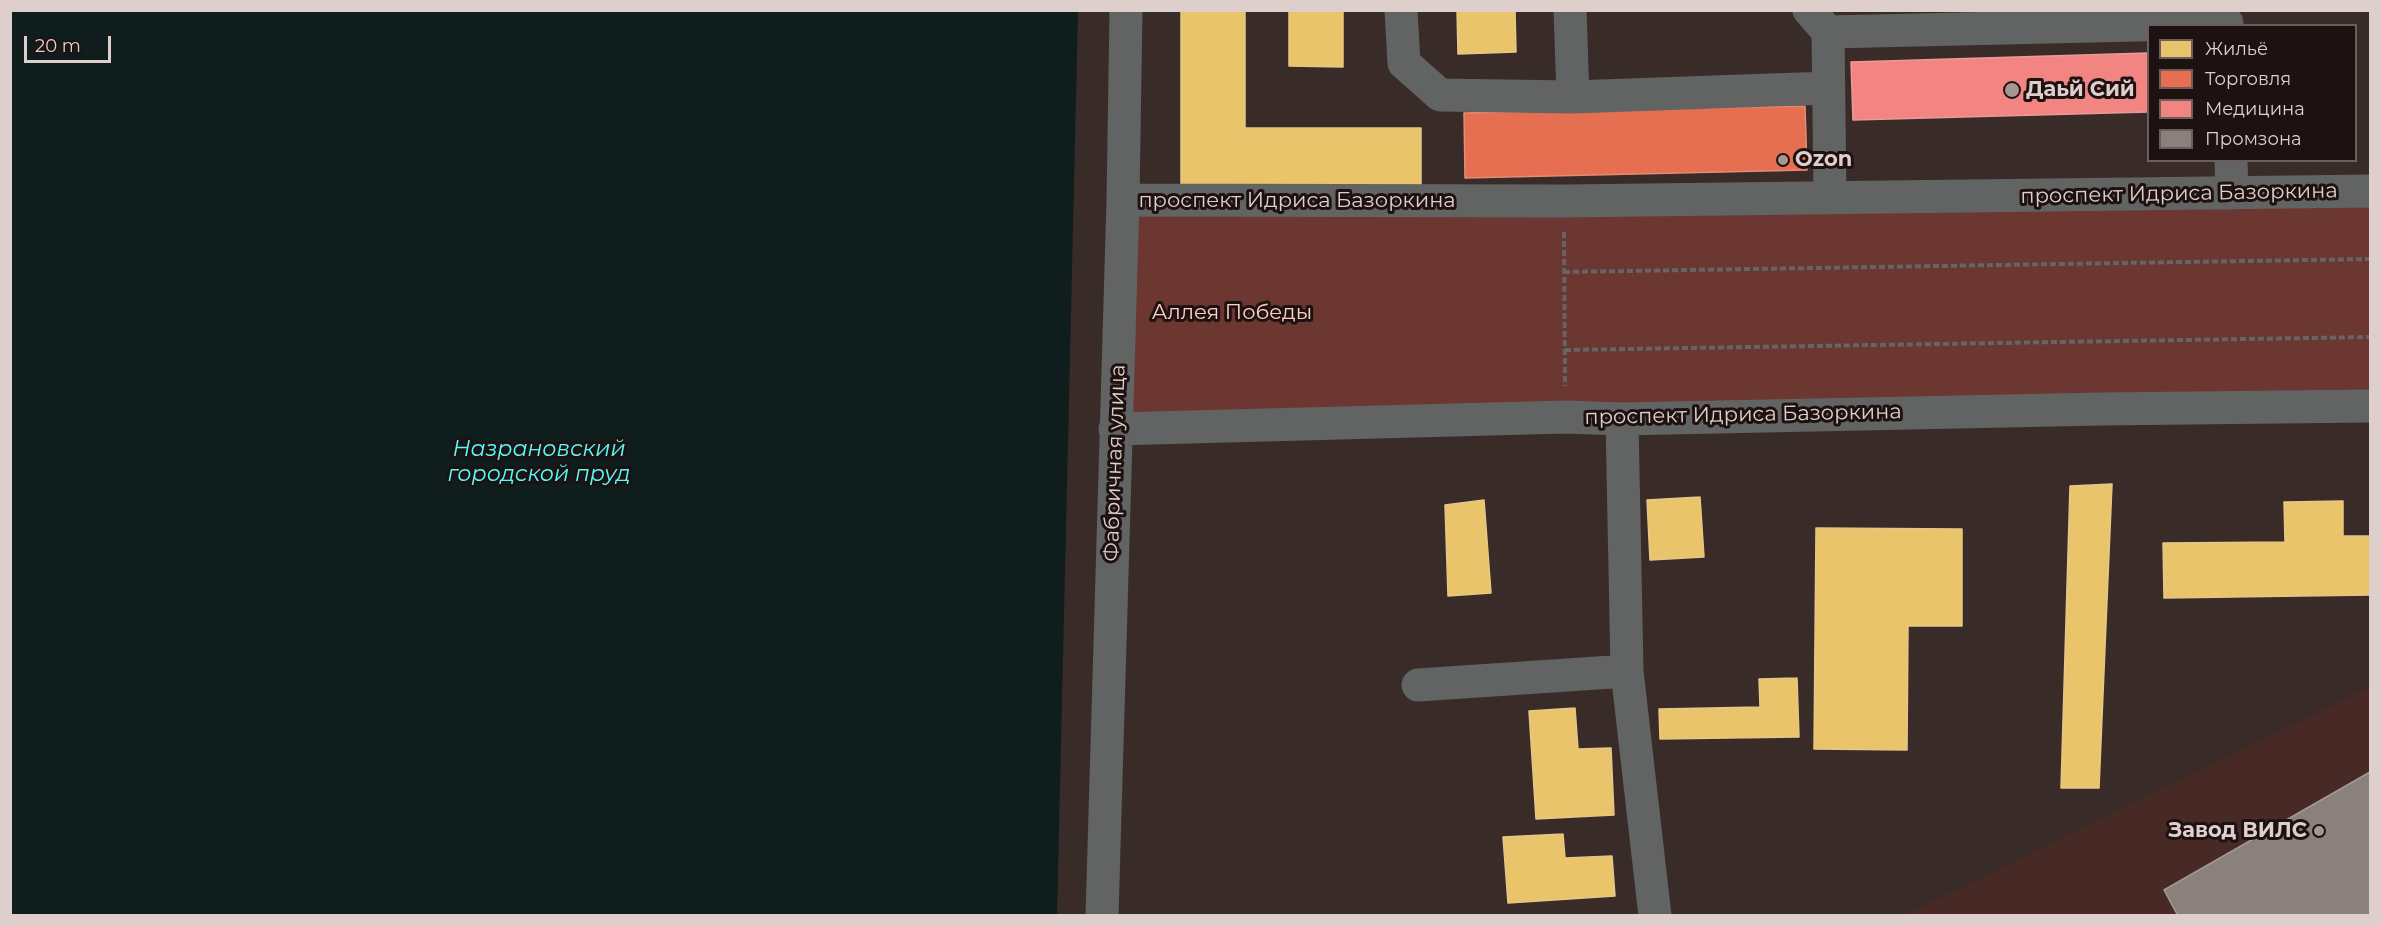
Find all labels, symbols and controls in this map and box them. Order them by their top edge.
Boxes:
scale bar [27,24,114,62]
legend [2147,24,2357,162]
text: 20 m [35,35,81,57]
text: Жильё [2205,38,2268,60]
text: Торговля [2205,68,2291,90]
place label: Даьй Сий [2026,77,2135,103]
marker: Даьй Сий [2003,81,2021,99]
text: Медицина [2205,98,2305,120]
text: Промзона [2205,128,2302,150]
place label: Ozon [1795,147,1852,173]
marker: Ozon [1776,153,1790,167]
street label: проспект Идриса Базоркина [2020,179,2338,209]
street label: проспект Идриса Базоркина [1138,188,1456,214]
park label: Аллея Победы [1152,300,1312,326]
street label: Фабричная улица [1099,364,1131,562]
street label: проспект Идриса Базоркина [1584,400,1902,430]
water label: Назрановский городской пруд [447,437,631,488]
place label: Завод ВИЛС [2169,818,2307,844]
marker: Завод ВИЛС [2312,824,2326,838]

